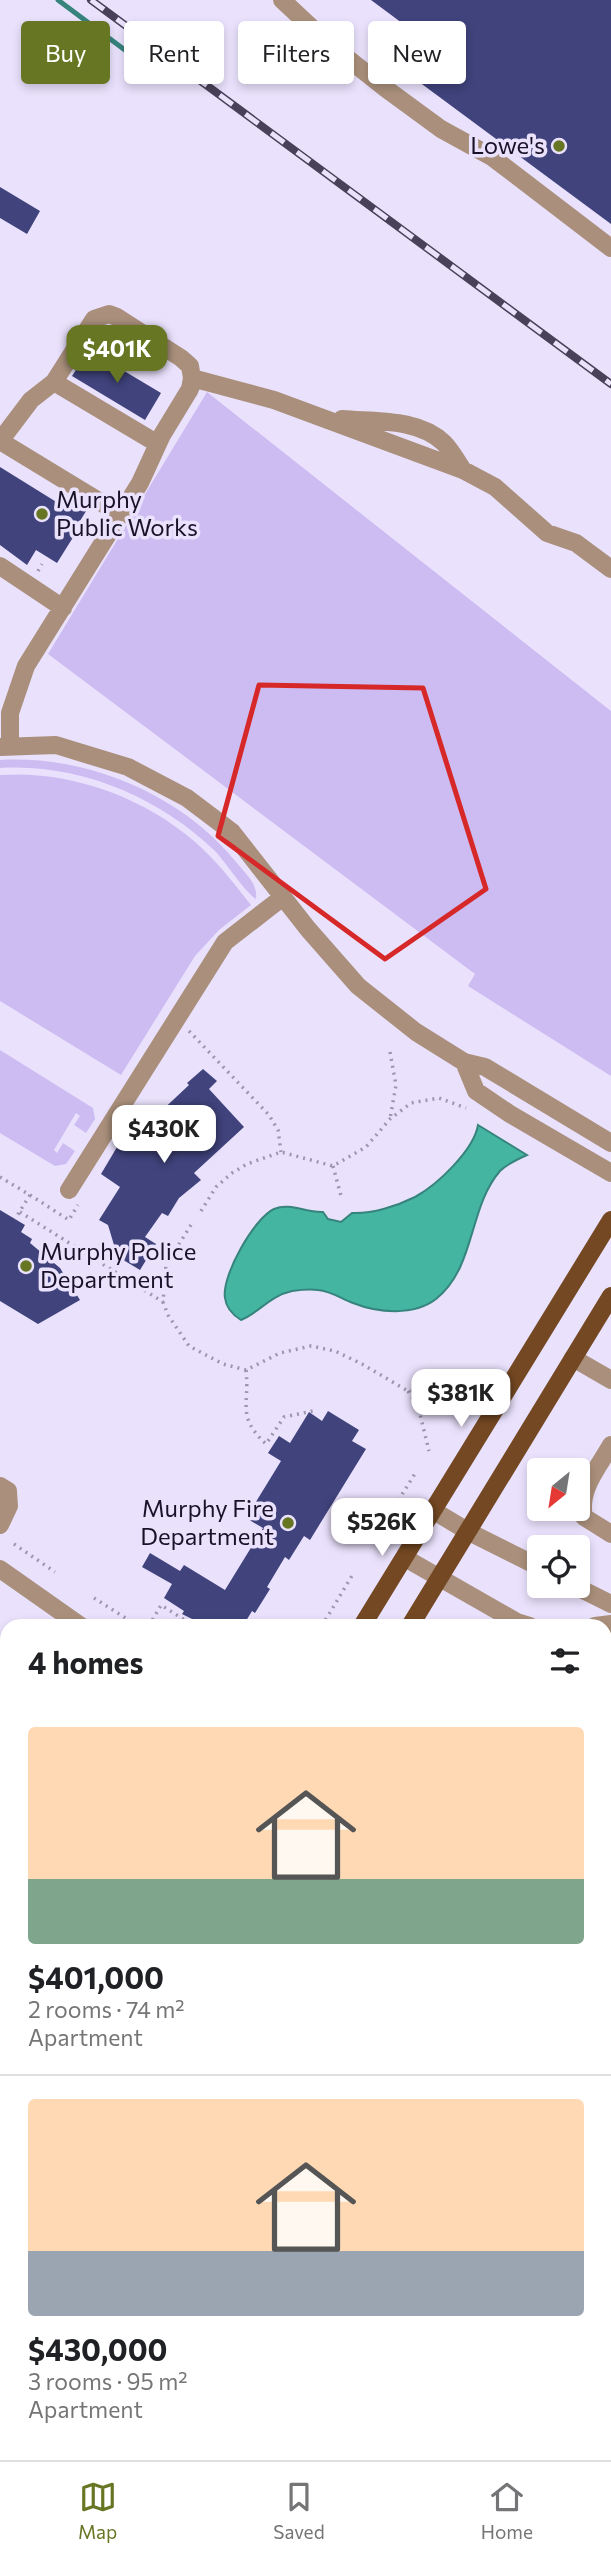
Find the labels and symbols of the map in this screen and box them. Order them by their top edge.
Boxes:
place label: Lowe's [470,130,545,159]
marker: Lowe's [551,138,567,154]
pin: $401K [68,326,166,385]
place label: Murphy Public Works [56,484,198,541]
marker: Murphy Public Works [34,506,50,522]
pin: $430K [115,1106,213,1165]
place label: Murphy Police Department [40,1236,196,1293]
marker: Murphy Police Department [18,1258,34,1274]
pin: $381K [412,1370,510,1429]
north arrow [527,1458,590,1521]
place label: Murphy Fire Department [140,1493,274,1550]
pin: $526K [333,1498,431,1558]
marker: Murphy Fire Department [280,1515,296,1531]

